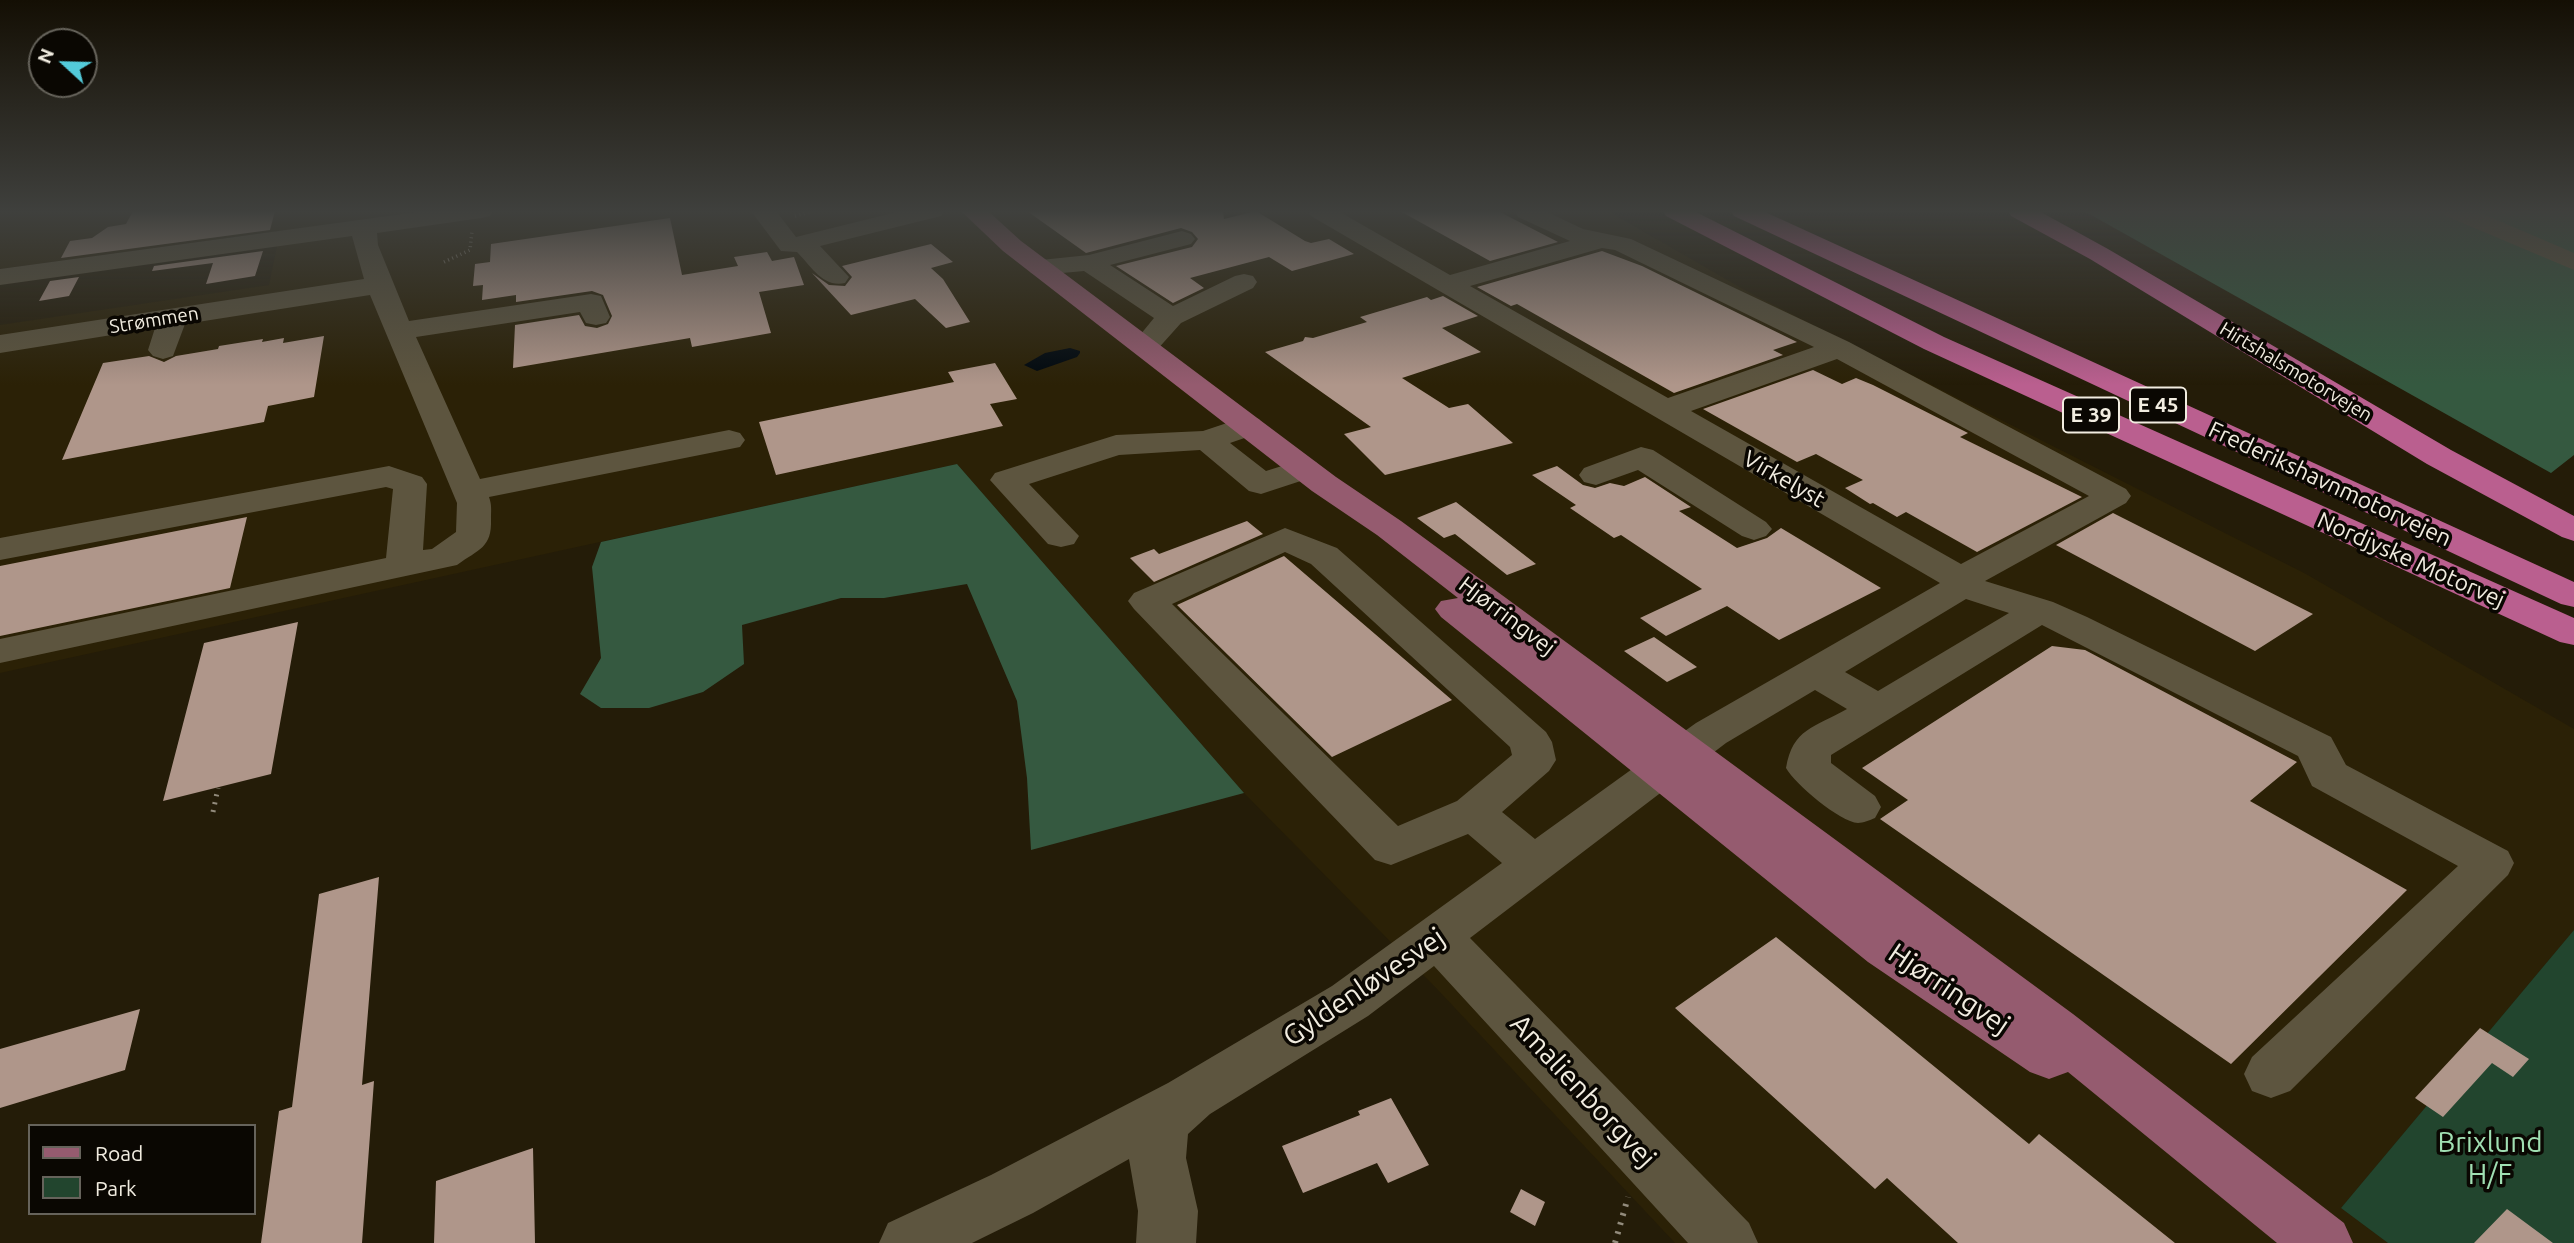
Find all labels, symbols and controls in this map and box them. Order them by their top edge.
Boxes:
north arrow [28,28,98,98]
text: N [33,45,58,67]
street label: Strømmen [108,302,200,338]
street label: Hirtshalsmotorvejen [2216,317,2376,427]
road number: E 45 [2130,388,2186,422]
road number: E 39 [2063,398,2119,432]
street label: Frederikshavnmotorvejen [2204,416,2456,552]
street label: Virkelyst [1738,445,1830,513]
street label: Nordjyske Motorvej [2313,506,2509,614]
street label: Hjørringvej [1453,571,1561,661]
street label: Gyldenløvesvej [1277,921,1451,1053]
street label: Hjørringvej [1882,936,2016,1042]
street label: Amalienborgvej [1503,1007,1663,1175]
legend [28,1124,256,1215]
park label: Brixlund H/F [2437,1126,2543,1192]
text: Road [95,1141,143,1165]
text: Park [95,1176,137,1200]

